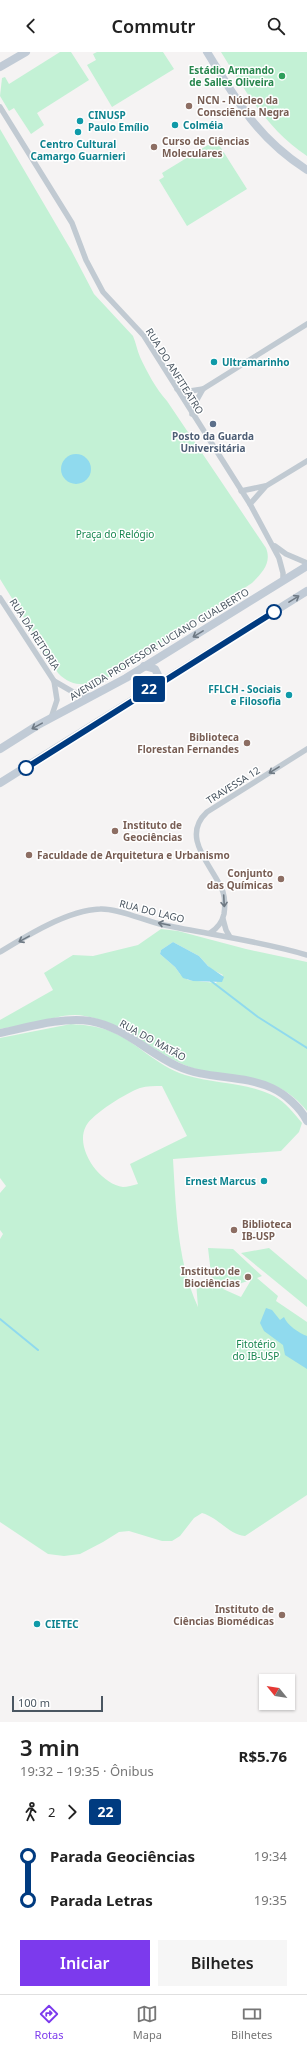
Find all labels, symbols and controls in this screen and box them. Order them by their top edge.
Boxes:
text: Commutr [112,14,195,38]
icon: back [20,15,42,37]
icon: search [265,15,287,37]
place label: Estádio Armando de Salles Oliveira [189,63,274,89]
marker: Estádio Armando de Salles Oliveira [277,71,287,81]
place label: NCN - Núcleo da Consciẽncia Negra [197,93,289,119]
marker: NCN - Núcleo da Consciẽncia Negra [184,101,194,111]
place label: CINUSP Paulo Emílio [88,108,149,134]
marker: CINUSP Paulo Emílio [75,116,85,126]
place label: Colméia [183,118,223,132]
marker: Colméia [170,120,180,130]
marker: Centro Cultural Camargo Guarnieri [73,127,83,137]
place label: Curso de Ciências Moleculares [162,134,249,160]
place label: Centro Cultural Camargo Guarnieri [31,137,125,163]
marker: Curso de Ciências Moleculares [149,142,159,152]
street label: RUA DO ANFITEATRO [143,325,207,417]
place label: Ultramarinho [222,355,290,369]
marker: Ultramarinho [209,357,219,367]
marker: Posto da Guarda Universitária [208,419,218,429]
place label: Posto da Guarda Universitária [172,429,254,455]
park label: Praça do Relógio [76,527,154,541]
street label: AVENIDA PROFESSOR LUCIANO GUALBERTO [67,585,252,703]
street label: RUA DA REITORIA [7,595,64,673]
one-way arrow [288,595,299,603]
unlabelled marker [266,604,282,620]
one-way arrow [192,630,204,638]
line badge: 22 [131,676,167,702]
text: 22 [141,679,157,698]
place label: FFLCH - Sociais e Filosofia [208,682,281,708]
marker: FFLCH - Sociais e Filosofia [284,690,294,700]
one-way arrow [31,723,43,731]
place label: Biblioteca Florestan Fernandes [137,730,239,756]
marker: Biblioteca Florestan Fernandes [242,738,252,748]
unlabelled marker [18,760,34,776]
street label: TRAVESSA 12 [204,763,263,807]
one-way arrow [269,766,280,774]
place label: Instituto de Geociências [123,818,182,844]
marker: Instituto de Geociências [110,826,120,836]
place label: Faculdade de Arquitetura e Urbanismo [37,848,230,862]
marker: Faculdade de Arquitetura e Urbanismo [24,850,34,860]
place label: Conjunto das Químicas [207,866,273,892]
marker: Conjunto das Químicas [276,874,286,884]
one-way arrow [220,894,228,907]
street label: RUA DO LAGO [118,896,186,926]
one-way arrow [158,920,171,928]
one-way arrow [18,935,30,943]
street label: RUA DO MATÃO [117,1016,189,1064]
place label: Ernest Marcus [185,1174,256,1188]
marker: Ernest Marcus [259,1176,269,1186]
place label: Biblioteca IB-USP [242,1217,292,1243]
marker: Biblioteca IB-USP [229,1225,239,1235]
place label: Instituto de Biociências [181,1264,240,1290]
marker: Instituto de Biociências [243,1272,253,1282]
park label: Fitotério do IB-USP [233,1337,279,1363]
place label: Instituto de Ciências Biomédicas [173,1602,274,1628]
marker: Instituto de Ciências Biomédicas [277,1610,287,1620]
place label: CIETEC [45,1617,79,1631]
marker: CIETEC [32,1619,42,1629]
north arrow [259,1674,295,1710]
map controls [259,1674,295,1710]
scale bar [12,1694,103,1713]
text: 100 m [18,1695,50,1710]
text: 3 min [20,1732,80,1762]
text: R$5.76 [239,1746,287,1766]
text: 19:32 – 19:35 · Ônibus [20,1762,154,1780]
icon: walk [20,1801,42,1823]
icon: forward [61,1801,83,1823]
text: 22 [97,1802,113,1821]
text: 2 [48,1803,55,1821]
text: Parada Geociências [50,1846,195,1866]
text: 19:34 [254,1847,287,1865]
text: Parada Letras [50,1890,153,1910]
text: 19:35 [254,1891,287,1909]
button: Iniciar [20,1940,150,1986]
button: Bilhetes [158,1940,287,1986]
tab: Rotas [35,2003,64,2042]
tab: Mapa [133,2003,162,2042]
tab: Bilhetes [231,2003,272,2042]

